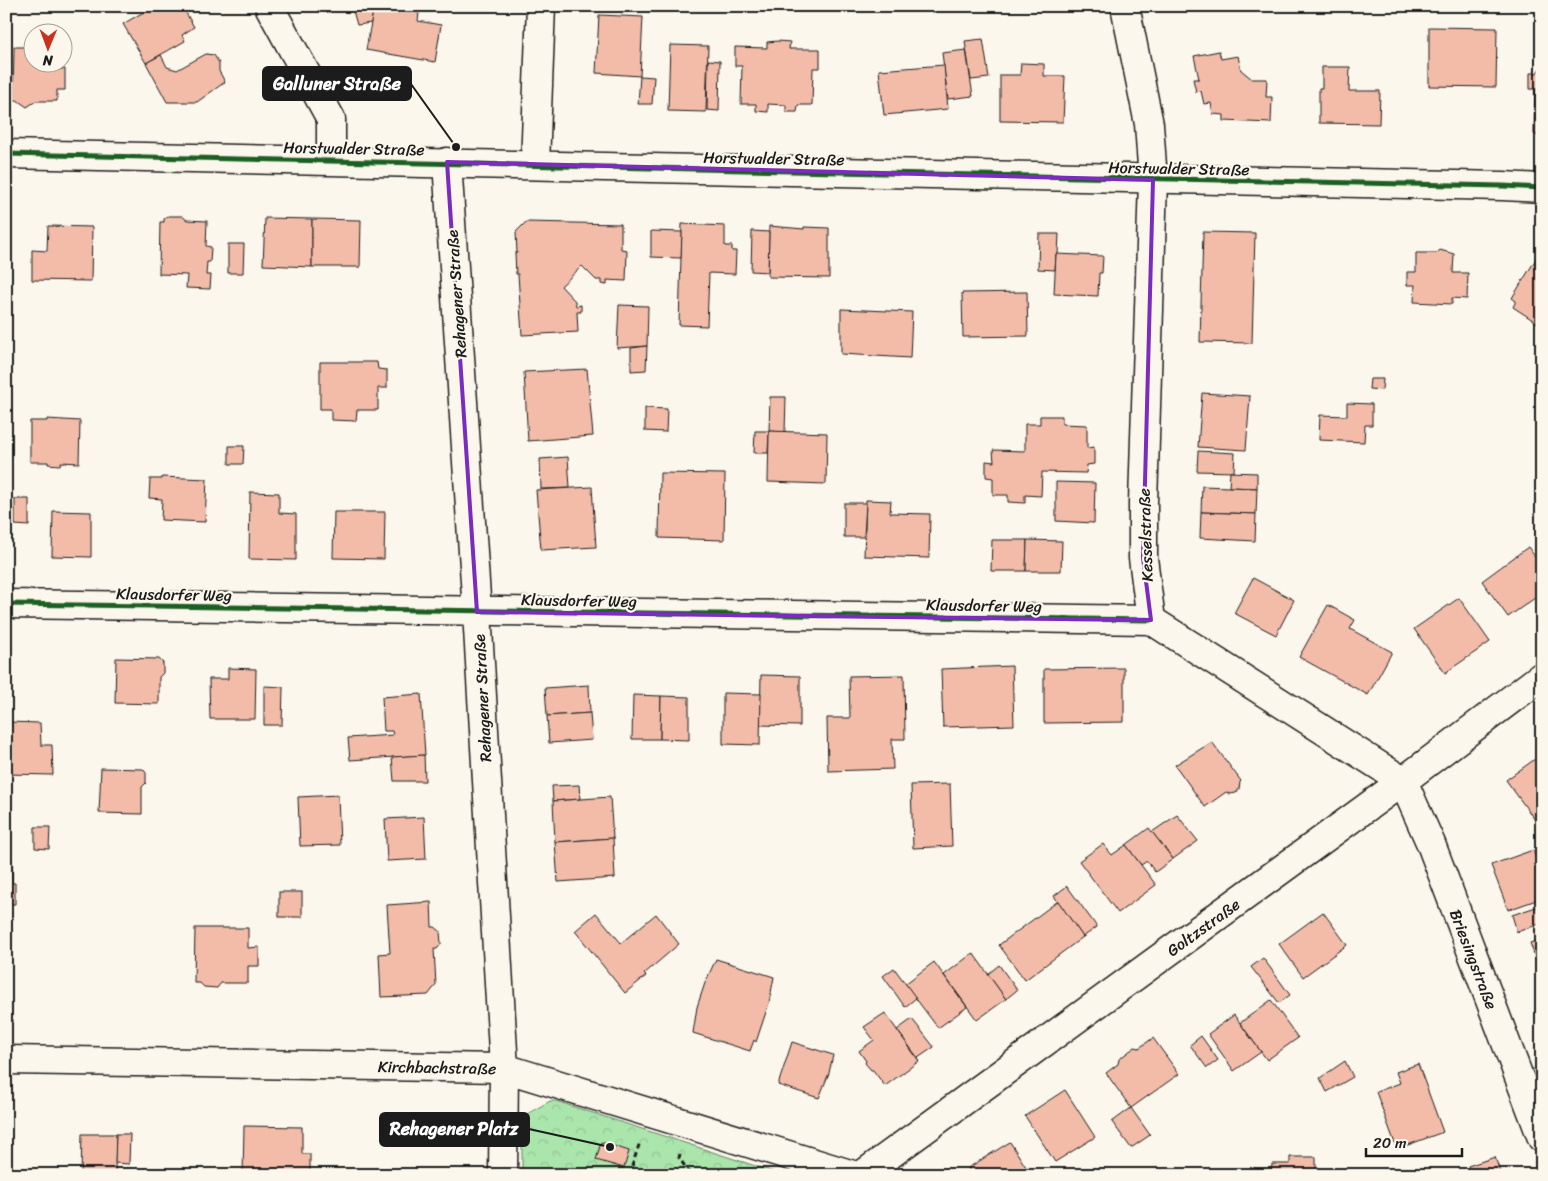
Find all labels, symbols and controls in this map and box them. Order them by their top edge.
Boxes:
north arrow [22,22,72,72]
text: N [42,48,54,73]
callout: Galluner Straße [263,67,411,100]
text: Galluner Straße [272,68,402,100]
street label: Horstwalder Straße [283,133,425,164]
street label: Horstwalder Straße [703,143,845,174]
street label: Horstwalder Straße [1108,153,1250,184]
street label: Rehagener Straße [438,229,475,359]
street label: Kesselstraße [1129,488,1162,582]
street label: Klausdorfer Weg [116,579,232,610]
street label: Klausdorfer Weg [521,585,637,616]
street label: Klausdorfer Weg [926,590,1042,621]
street label: Rehagener Straße [465,633,500,763]
street label: Goltzstraße [1160,891,1246,964]
street label: Briesingstraße [1441,905,1506,1014]
street label: Kirchbachstraße [378,1052,496,1083]
callout: Rehagener Platz [380,1113,529,1146]
text: Rehagener Platz [389,1113,520,1145]
scale bar [1366,1126,1462,1158]
text: 20 m [1373,1130,1407,1156]

